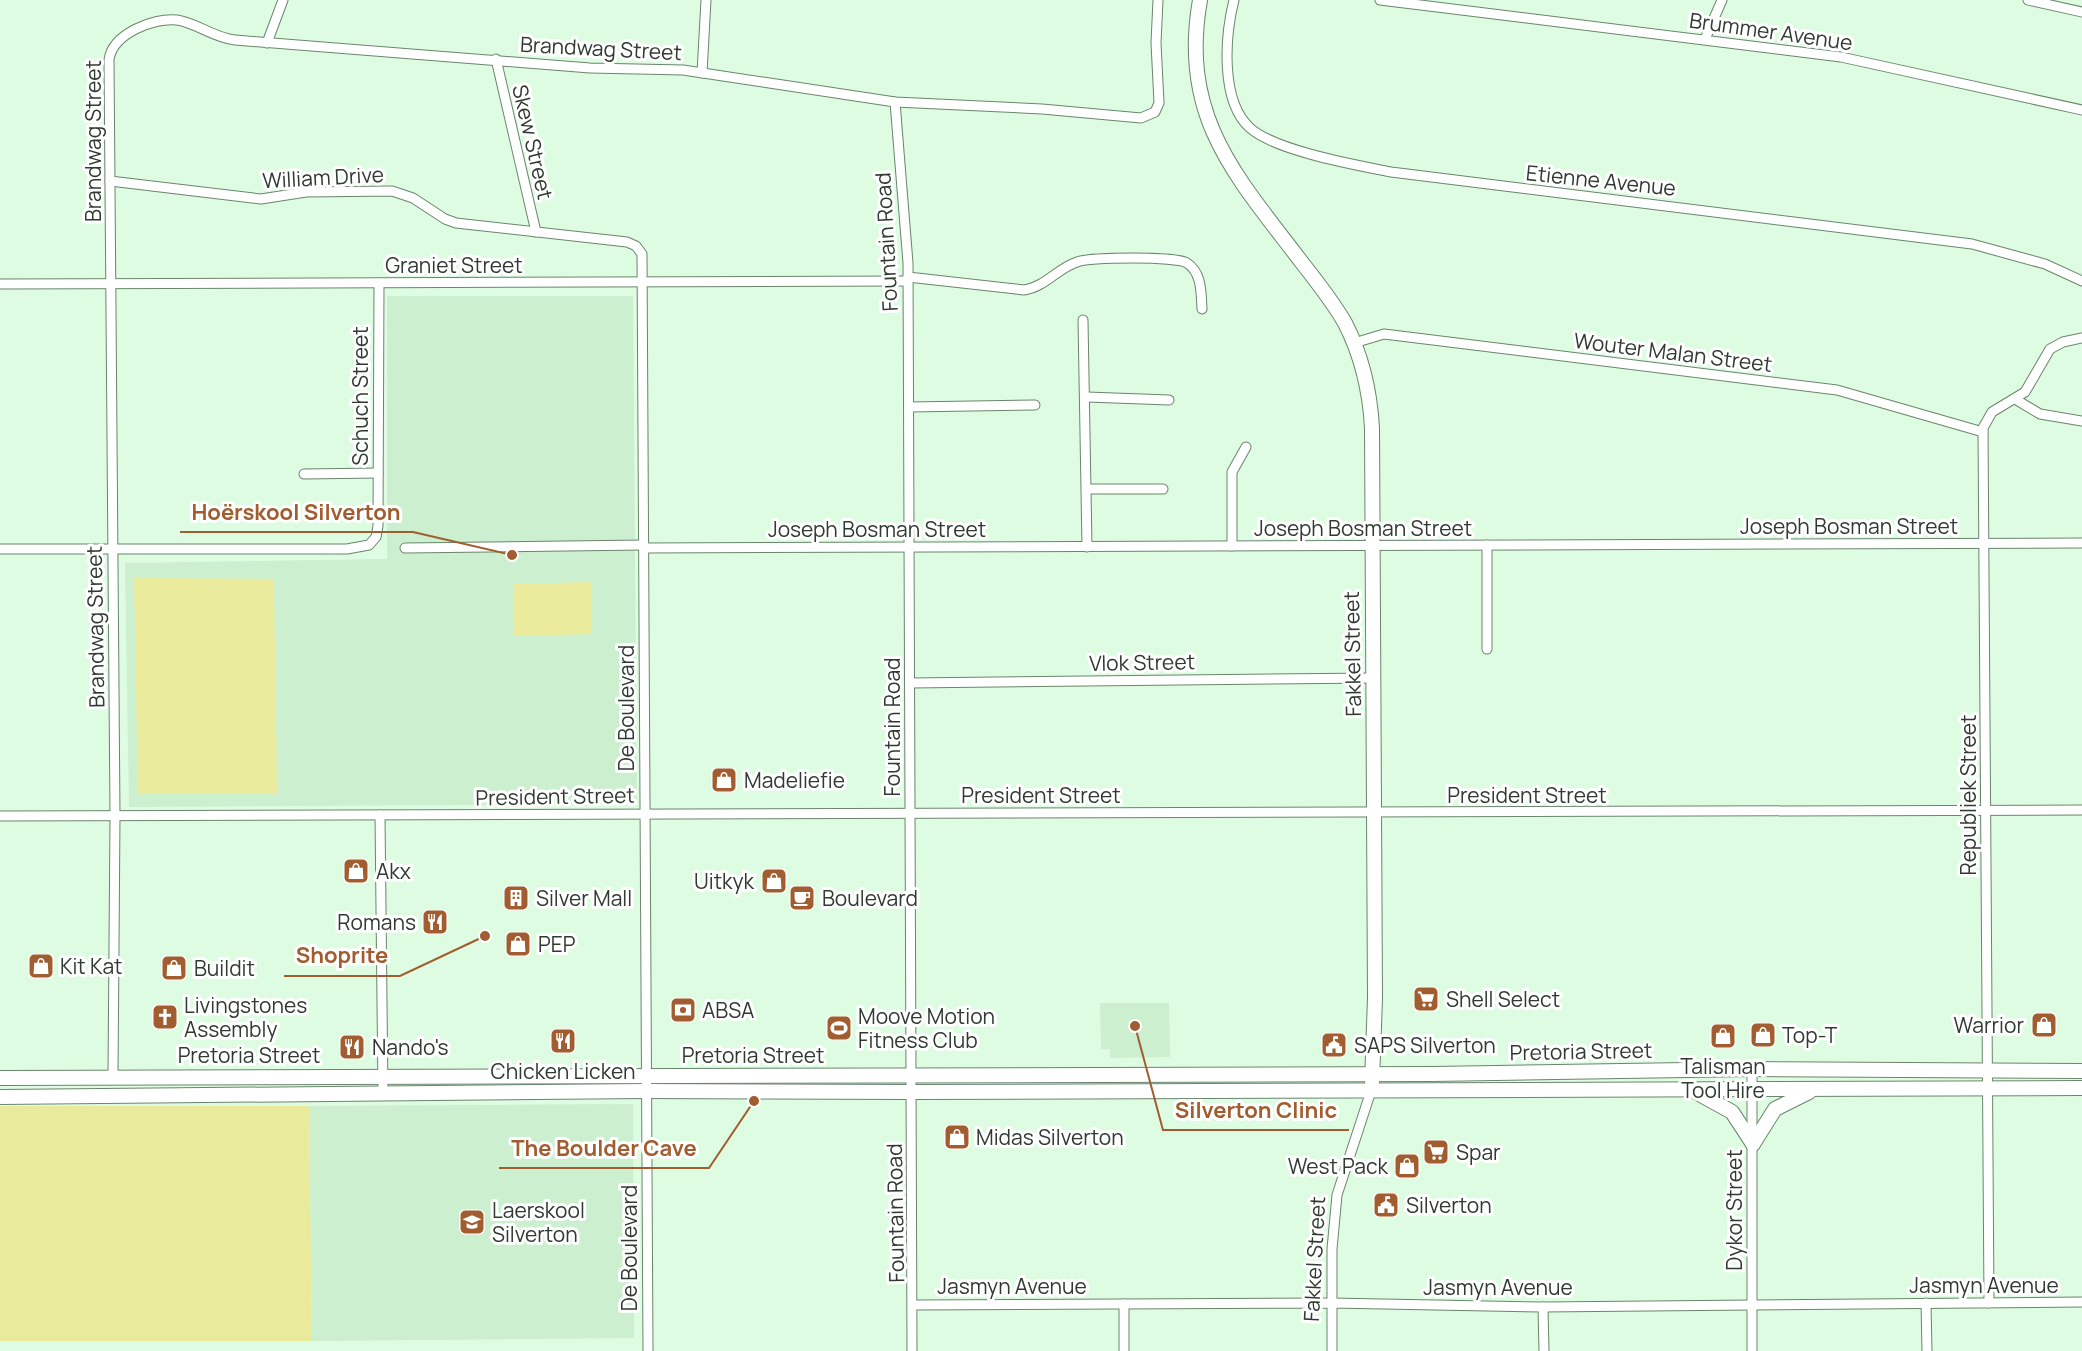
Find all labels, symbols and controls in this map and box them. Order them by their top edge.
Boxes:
street label: Brummer Avenue [1688,6,1854,56]
street label: Brandwag Street [519,30,683,66]
street label: Brandwag Street [79,60,107,222]
street label: Skew Street [506,82,560,202]
street label: Etienne Avenue [1525,158,1677,202]
street label: William Drive [262,160,384,194]
street label: Fountain Road [868,172,904,312]
street label: Graniet Street [385,251,523,279]
street label: Schuch Street [346,326,374,466]
street label: Wouter Malan Street [1572,326,1774,378]
callout: Hoërskool Silverton [180,492,413,532]
text: Hoërskool Silverton [191,497,401,527]
street label: Joseph Bosman Street [1740,512,1958,540]
street label: Joseph Bosman Street [1254,514,1472,542]
street label: Joseph Bosman Street [768,515,986,543]
street label: Brandwag Street [80,546,110,708]
street label: Fakkel Street [1337,591,1367,717]
street label: De Boulevard [612,645,640,771]
street label: Vlok Street [1089,647,1195,677]
street label: Fountain Road [878,657,906,797]
street label: Republiek Street [1954,715,1982,875]
shop icon: Madeliefie [709,765,739,795]
place label: Madeliefie [744,766,845,794]
street label: President Street [475,781,635,811]
street label: President Street [961,781,1121,809]
street label: President Street [1447,781,1607,809]
shop icon: Akx [341,856,371,886]
place label: Akx [376,857,411,885]
shop icon: Uitkyk [759,866,789,896]
place label: Uitkyk [694,867,755,895]
building icon: Silver Mall [501,883,531,913]
cafe icon: Boulevard [787,883,817,913]
place label: Silver Mall [536,884,632,912]
place label: Boulevard [822,884,918,912]
restaurant icon: Romans [420,907,450,937]
place label: Romans [337,908,416,936]
shop icon: PEP [503,929,533,959]
place label: PEP [538,930,576,958]
callout: Shoprite [284,936,400,976]
text: Shoprite [296,940,388,970]
shop icon: Kit Kat [26,951,56,981]
place label: Kit Kat [60,952,123,980]
shop icon: Buildit [159,953,189,983]
place label: Buildit [194,954,255,982]
supermarket icon: Shell Select [1411,984,1441,1014]
place label: Shell Select [1446,985,1560,1013]
place label: Livingstones Assembly [184,991,307,1043]
bank icon: ABSA [668,995,698,1025]
place label: ABSA [702,996,754,1024]
church icon: Livingstones Assembly [150,1002,180,1032]
place label: Moove Motion Fitness Club [858,1002,995,1054]
shop icon: Warrior [2029,1010,2059,1040]
place label: Warrior [1954,1011,2024,1039]
sports icon: Moove Motion Fitness Club [824,1013,854,1043]
shop icon: Top-T [1748,1020,1778,1050]
shop icon: Talisman Tool Hire [1708,1021,1738,1051]
place label: Top-T [1782,1021,1838,1049]
restaurant icon: Chicken Licken [548,1026,578,1056]
public building icon: SAPS Silverton [1319,1030,1349,1060]
place label: SAPS Silverton [1354,1031,1496,1059]
restaurant icon: Nando's [337,1032,367,1062]
place label: Nando's [372,1033,449,1061]
street label: Pretoria Street [1509,1036,1653,1066]
street label: Pretoria Street [178,1041,320,1069]
street label: Pretoria Street [682,1041,824,1069]
place label: Talisman Tool Hire [1680,1052,1766,1104]
place label: Chicken Licken [491,1057,635,1085]
callout: Silverton Clinic [1163,1090,1349,1130]
text: Silverton Clinic [1175,1095,1337,1125]
shop icon: Midas Silverton [942,1122,972,1152]
place label: Midas Silverton [976,1123,1124,1151]
callout: The Boulder Cave [499,1128,709,1168]
text: The Boulder Cave [511,1133,697,1163]
supermarket icon: Spar [1421,1137,1451,1167]
place label: Spar [1456,1138,1501,1166]
street label: Fountain Road [880,1143,910,1283]
street label: Dykor Street [1720,1149,1748,1271]
shop icon: West Pack [1392,1151,1422,1181]
place label: West Pack [1288,1152,1389,1180]
street label: De Boulevard [615,1185,643,1311]
public building icon: Silverton [1371,1190,1401,1220]
place label: Silverton [1406,1191,1492,1219]
place label: Laerskool Silverton [492,1196,585,1248]
street label: Fakkel Street [1297,1196,1331,1322]
school or university icon: Laerskool Silverton [457,1207,487,1237]
street label: Jasmyn Avenue [1909,1271,2059,1299]
street label: Jasmyn Avenue [937,1272,1087,1300]
street label: Jasmyn Avenue [1423,1273,1573,1301]

